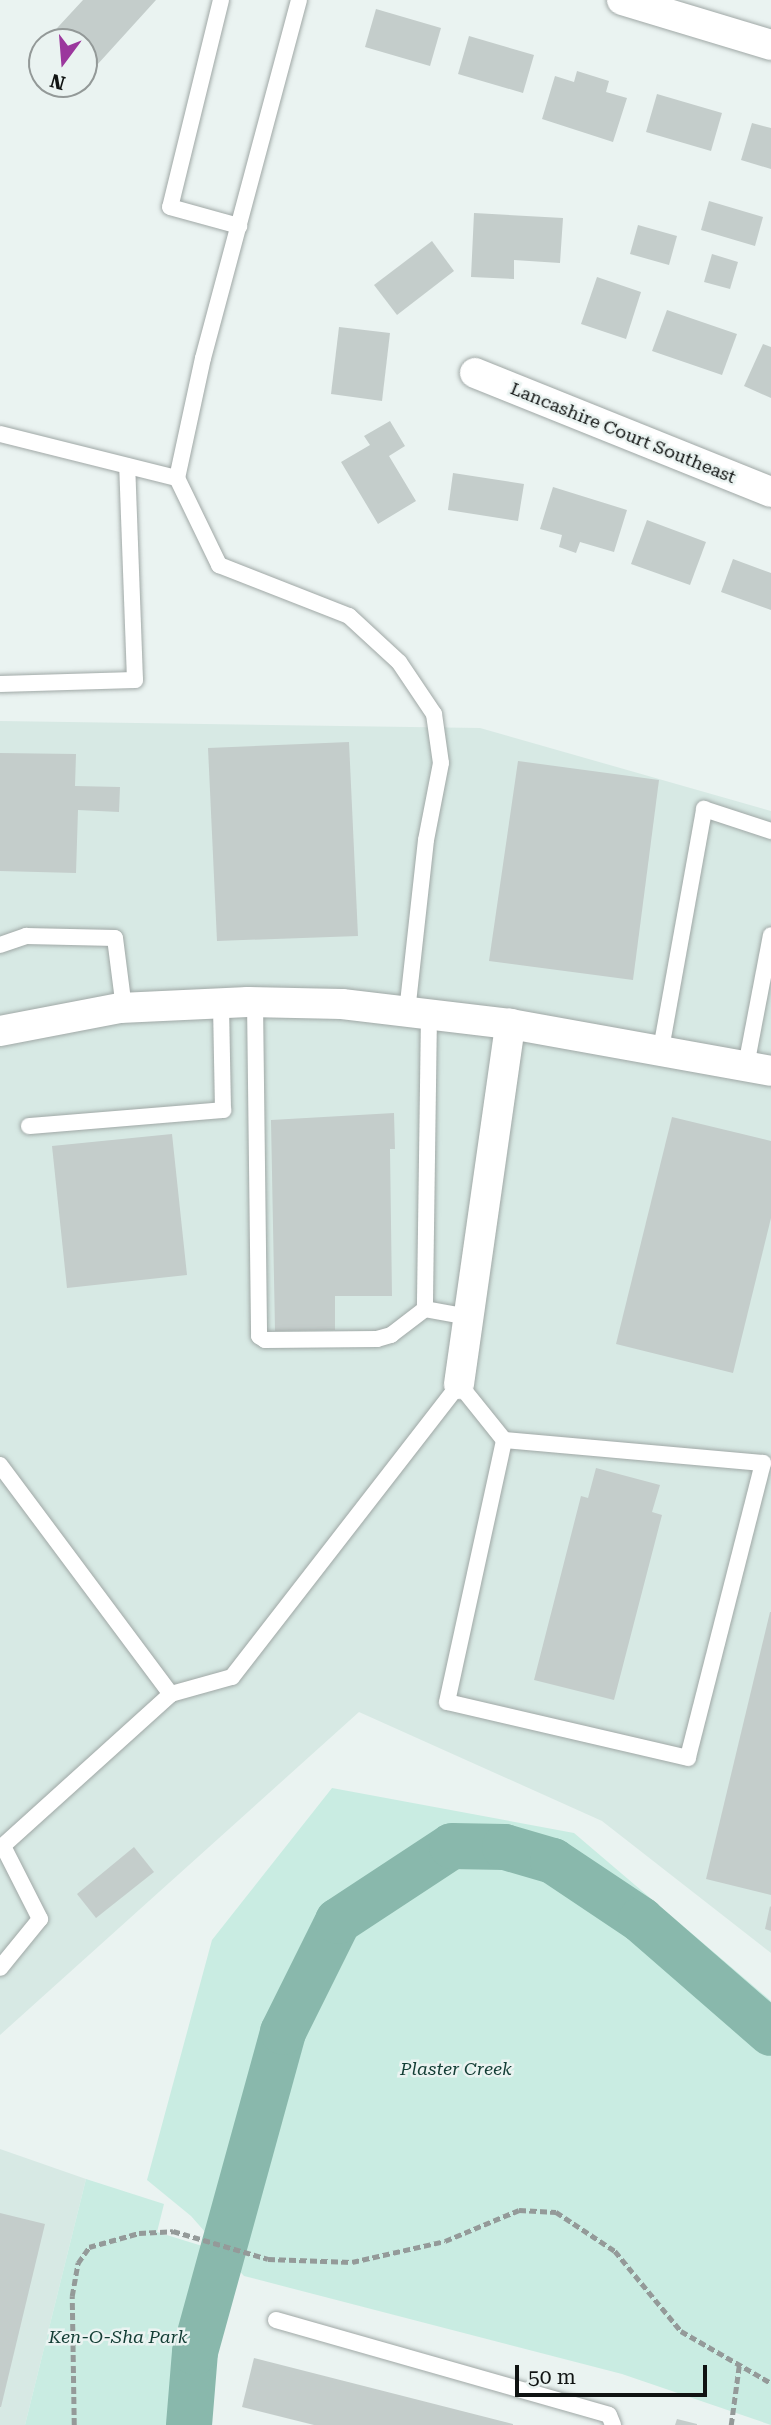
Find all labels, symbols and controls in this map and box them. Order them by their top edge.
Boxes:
north arrow [28,28,98,98]
text: N [47,69,68,95]
street label: Lancashire Court Southeast [507,378,739,488]
park label: Plaster Creek [400,2058,512,2080]
park label: Ken-O-Sha Park [49,2326,187,2348]
scale bar [519,2352,712,2396]
text: 50 m [528,2365,576,2389]

